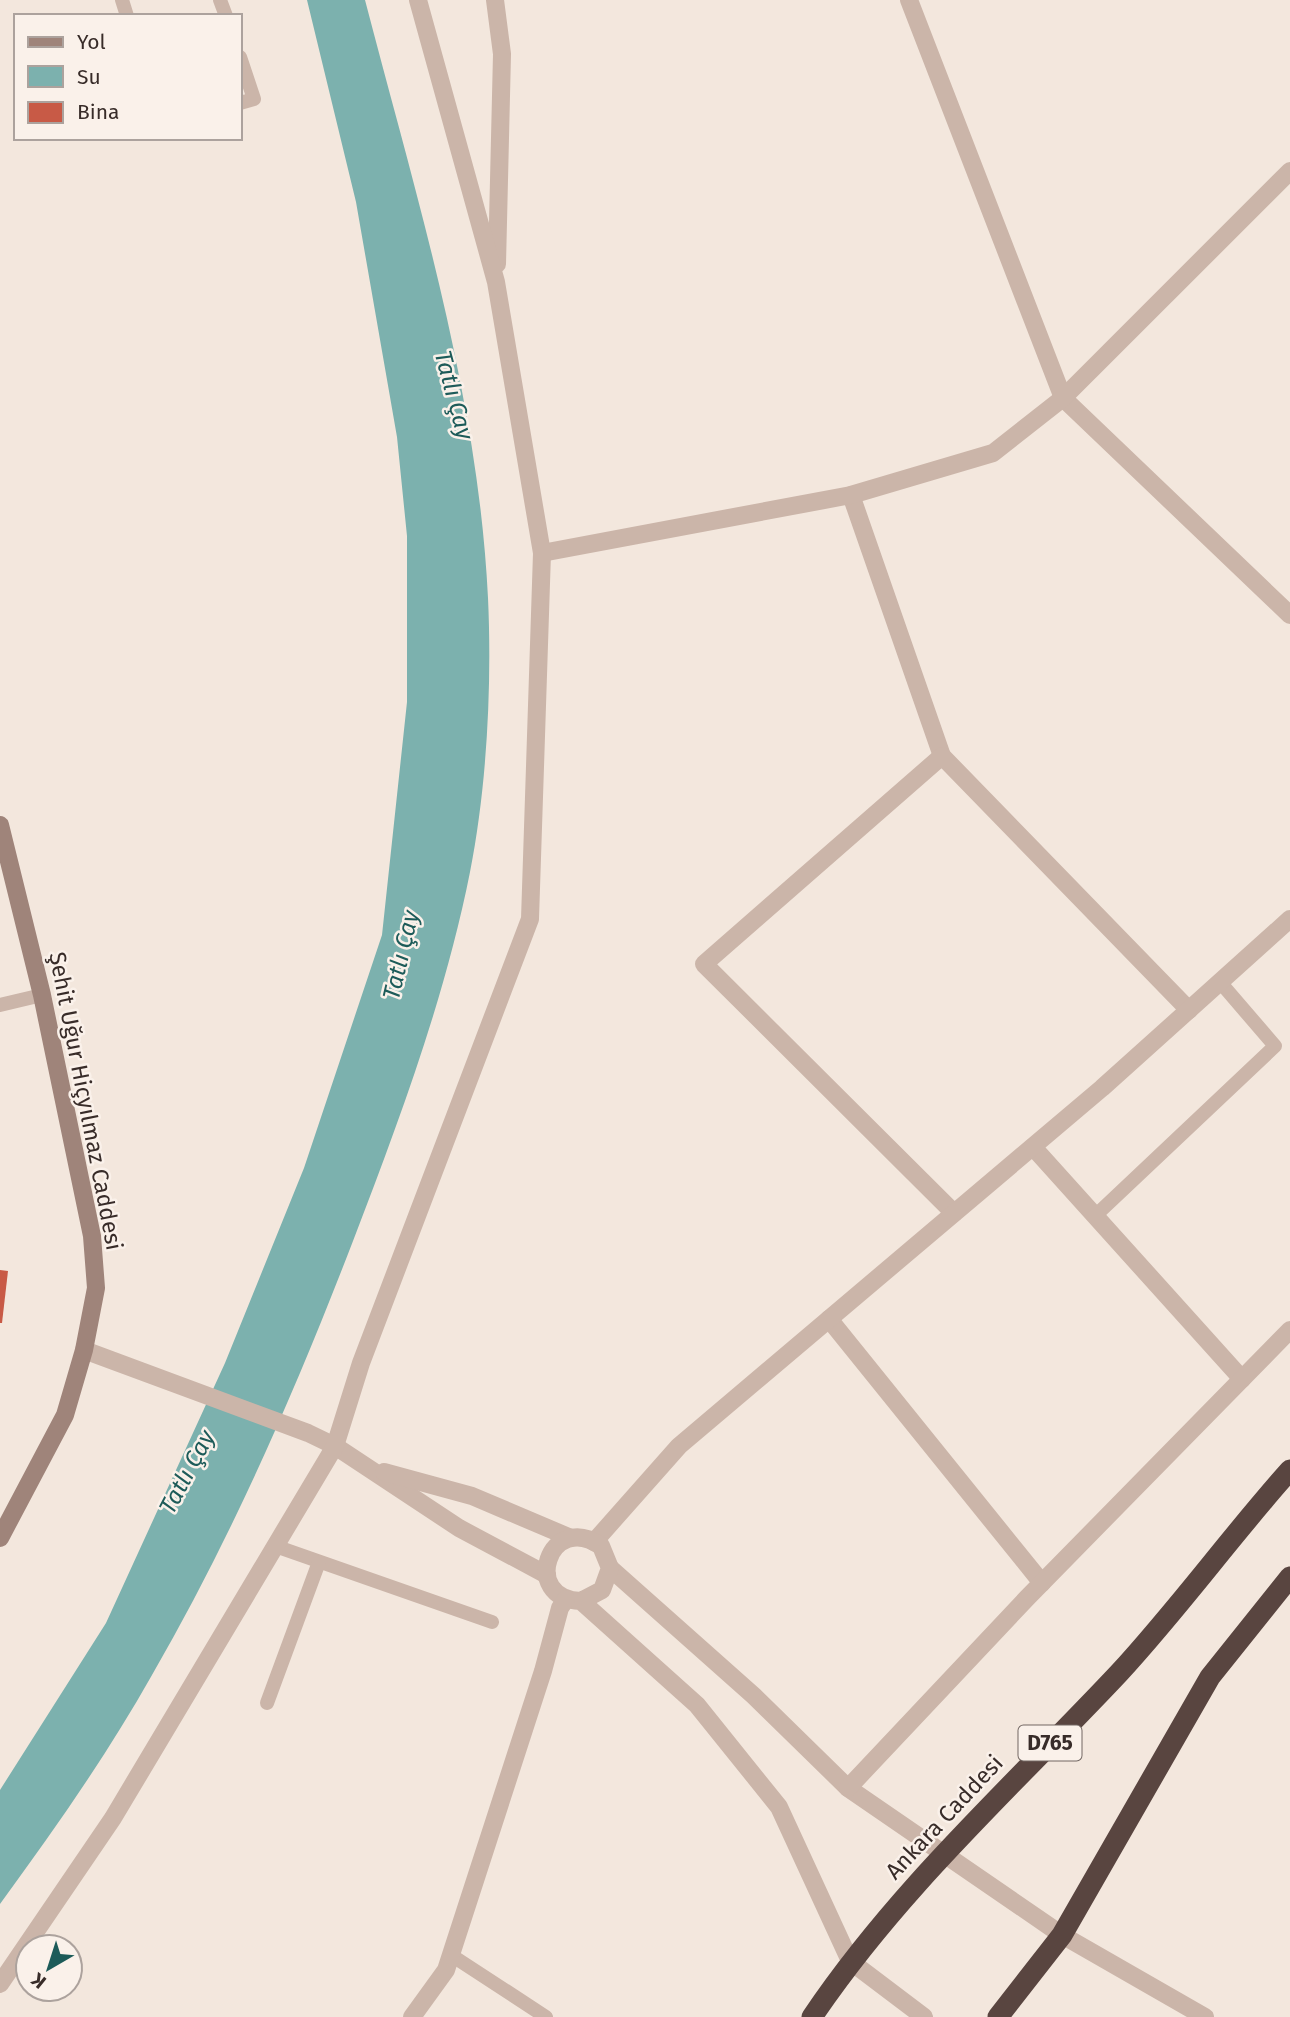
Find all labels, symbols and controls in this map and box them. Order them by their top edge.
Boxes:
legend [14,14,242,140]
text: Yol [77,29,106,55]
text: Su [77,64,101,90]
text: Bina [77,99,119,125]
water label: Tatlı Çay [429,348,480,444]
water label: Tatlı Çay [377,906,425,1002]
street label: Şehit Uğur Hiçyılmaz Caddesi [43,950,129,1252]
water label: Tatlı Çay [153,1424,221,1519]
road number: D765 [1018,1726,1082,1760]
street label: Ankara Caddesi [879,1749,1009,1885]
north arrow [14,1933,84,2003]
text: K [26,1967,51,1994]

